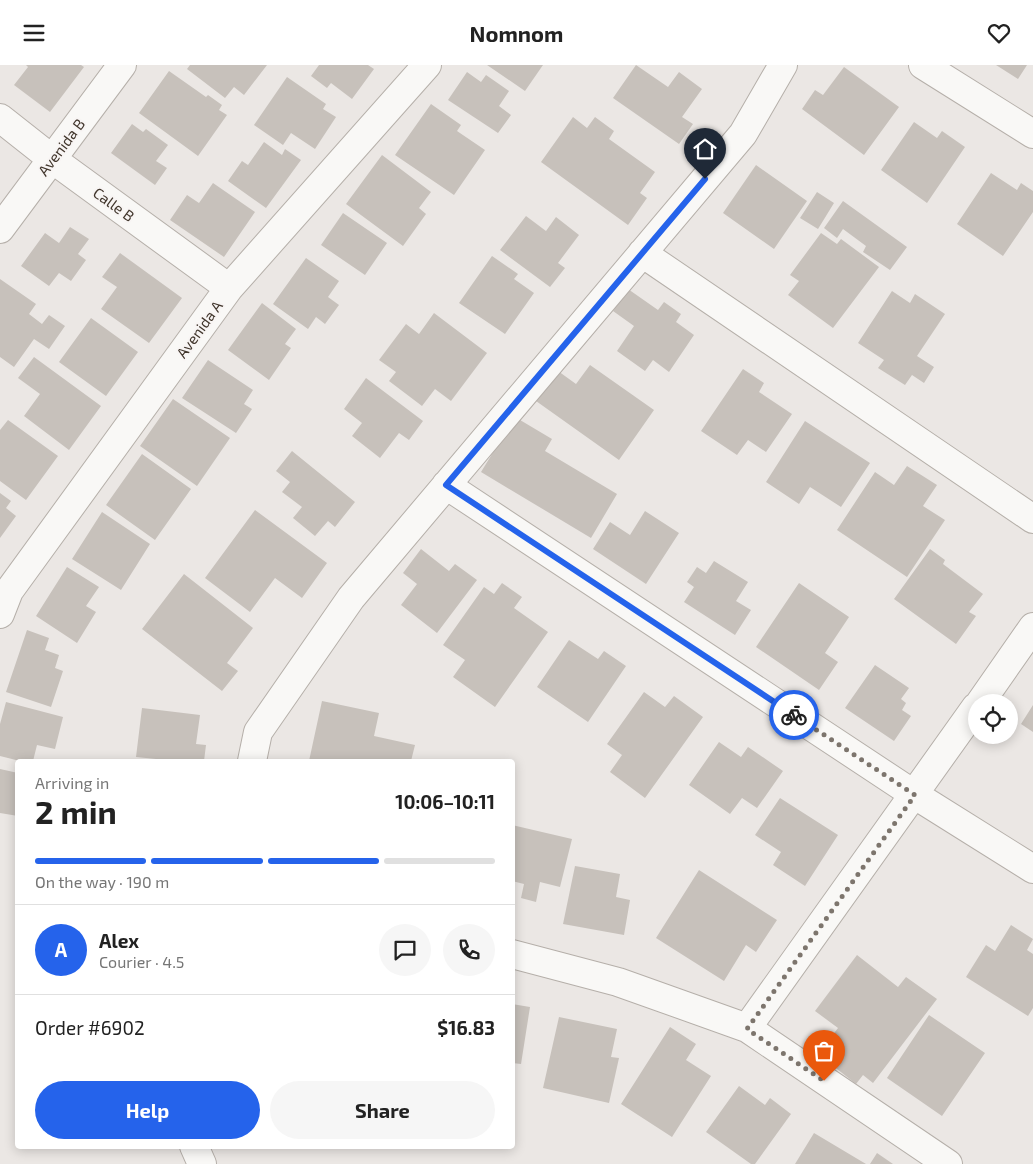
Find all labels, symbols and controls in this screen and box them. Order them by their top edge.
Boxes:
icon: menu [20,19,48,47]
icon: heart [985,19,1013,47]
text: Nomnom [470,20,563,46]
street label: Avenida B [34,115,88,179]
pin [684,128,726,179]
icon: home [691,135,719,163]
street label: Calle B [90,183,138,225]
street label: Avenida A [172,296,226,361]
courier [769,690,819,740]
map controls [968,694,1018,744]
button: locate [968,694,1018,744]
icon: bike [780,701,808,729]
text: Arriving in [35,773,109,792]
text: 10:06–10:11 [395,790,495,813]
text: 2 min [35,792,117,830]
text: On the way · 190 m [35,872,169,891]
button: chat [379,924,431,976]
button: phone [443,924,495,976]
text: Alex [99,929,139,952]
text: A [55,938,67,961]
text: Courier · 4.5 [99,952,184,971]
text: Order #6902 [35,1016,145,1039]
text: $16.83 [437,1016,495,1039]
pin [803,1030,845,1081]
icon: bag [810,1037,838,1065]
button: Help [35,1081,260,1139]
button: Share [270,1081,495,1139]

